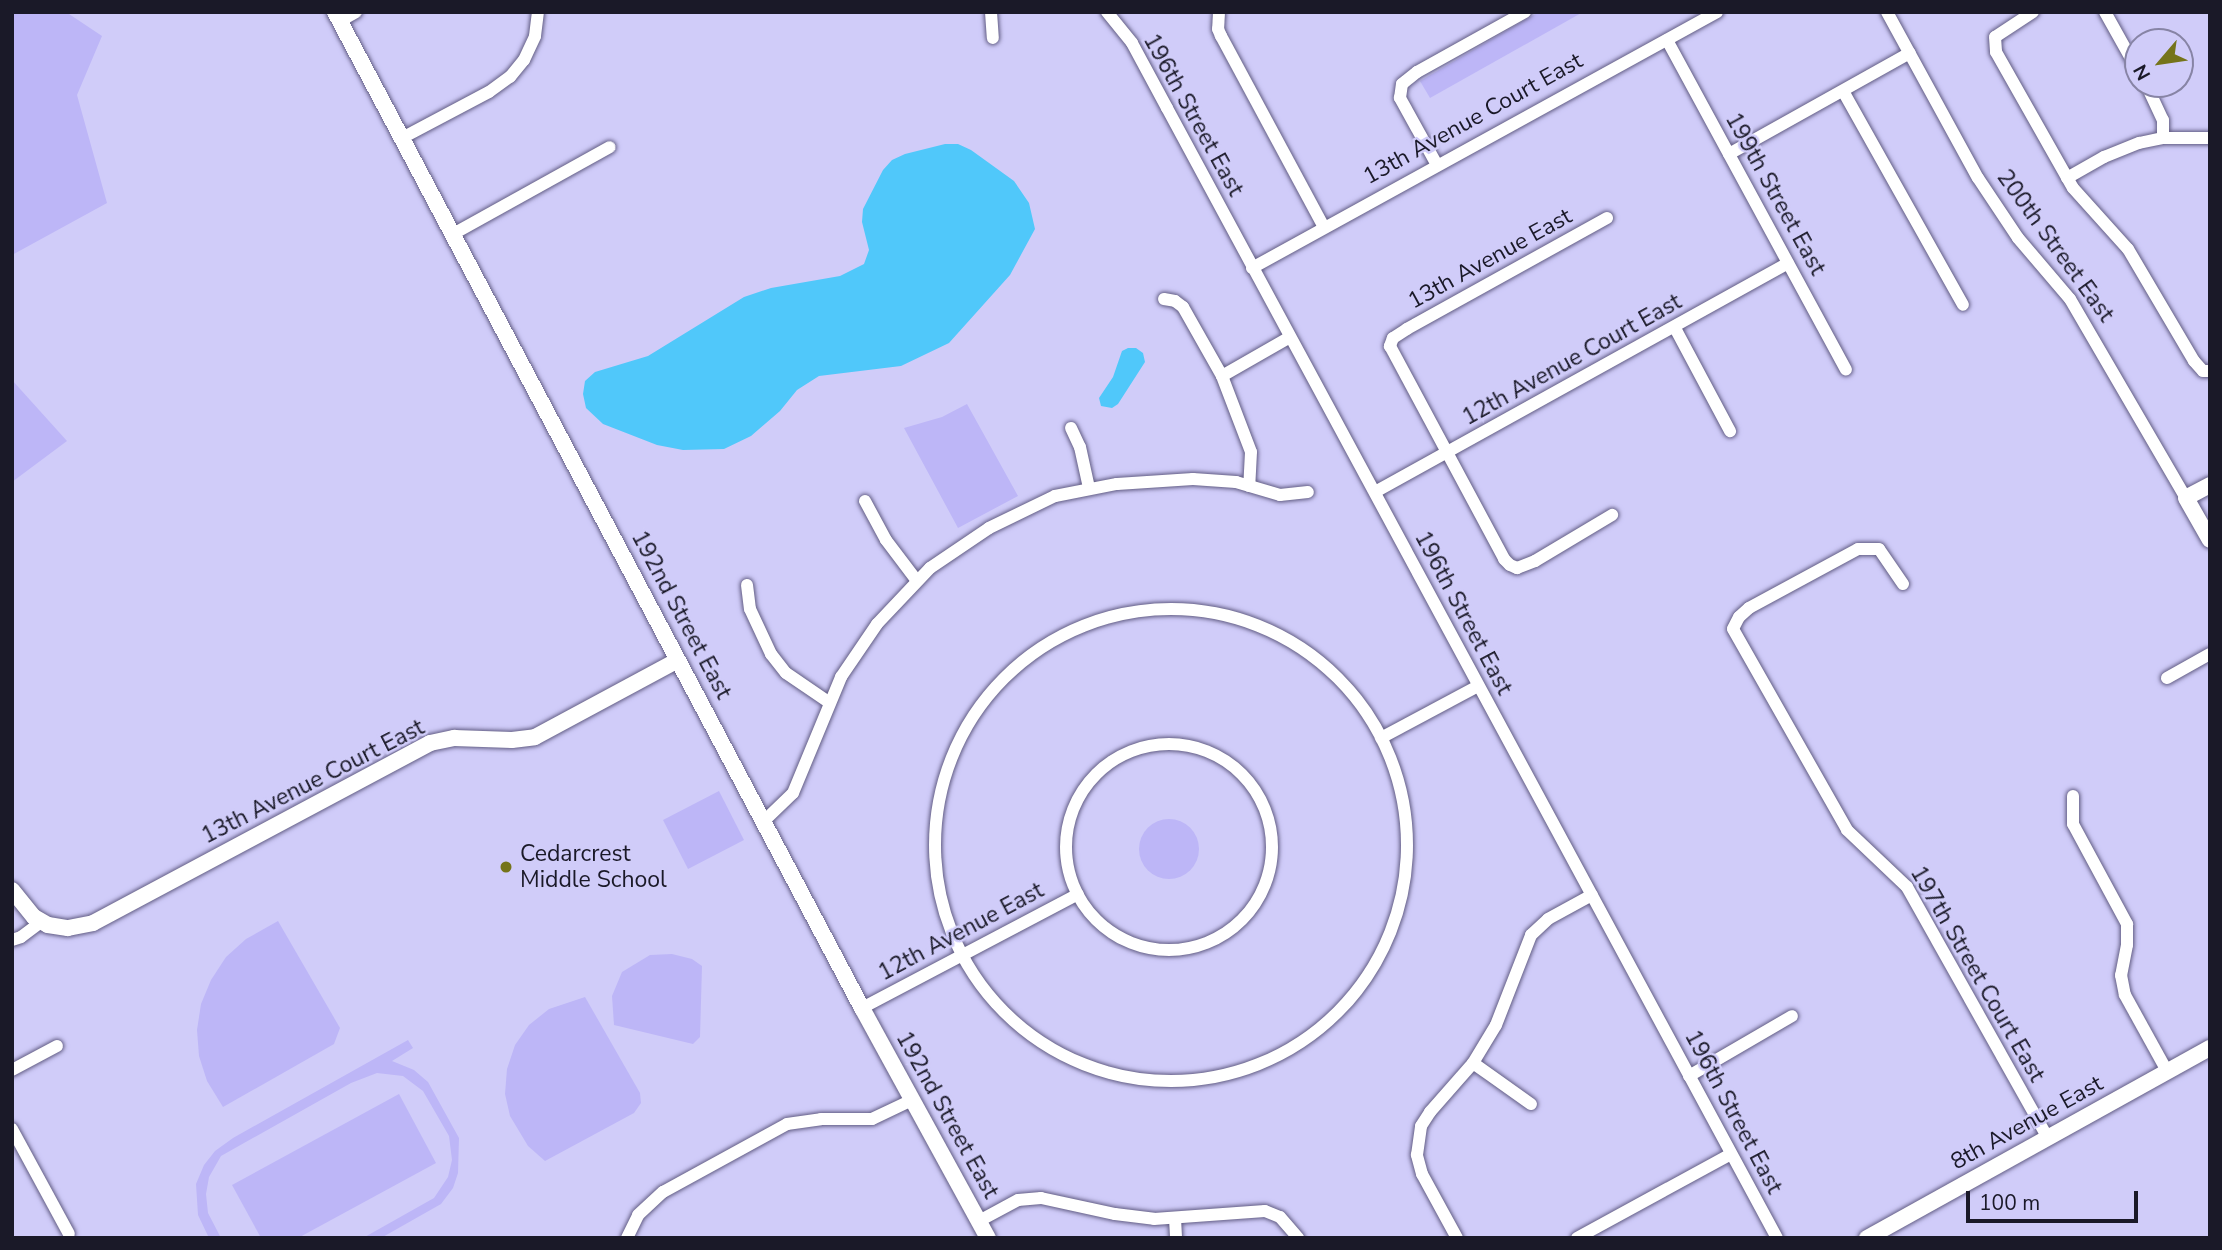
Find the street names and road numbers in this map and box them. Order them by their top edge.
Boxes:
street label: 196th Street East [1137,29,1249,201]
street label: 13th Avenue Court East [1359,47,1587,191]
street label: 199th Street East [1719,108,1831,280]
street label: 200th Street East [1990,164,2120,328]
street label: 13th Avenue East [1403,203,1577,315]
street label: 12th Avenue Court East [1458,288,1686,432]
street label: 192nd Street East [625,526,737,704]
street label: 196th Street East [1408,526,1518,700]
street label: 13th Avenue Court East [197,714,429,850]
street label: 197th Street Court East [1904,861,2050,1087]
street label: 12th Avenue East [874,877,1048,987]
street label: 196th Street East [1678,1025,1788,1199]
street label: 192nd Street East [890,1027,1004,1203]
street label: 8th Avenue East [1946,1070,2108,1176]

